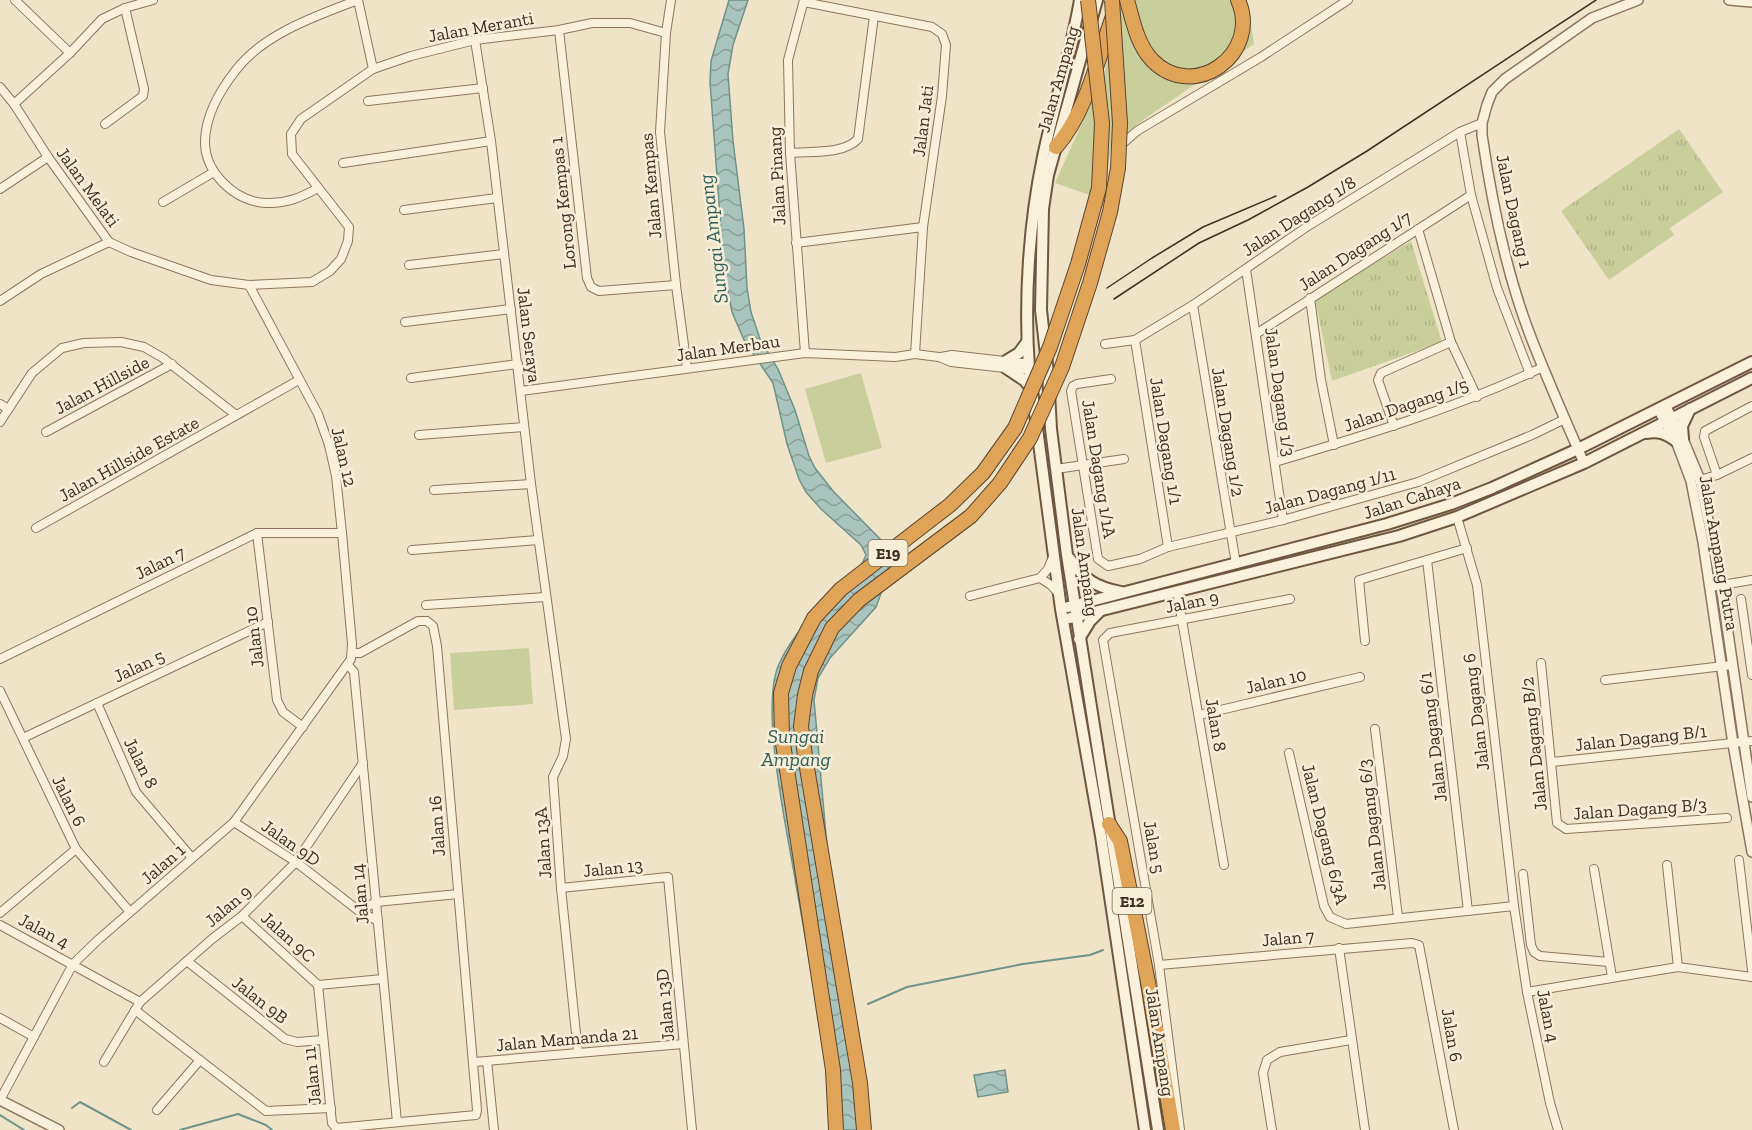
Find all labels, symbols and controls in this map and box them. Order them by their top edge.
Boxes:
street label: Jalan Meranti [427,7,535,47]
street label: Jalan Ampang [1032,23,1084,135]
street label: Jalan Jati [908,84,938,158]
street label: Jalan Pinang [763,126,791,226]
street label: Jalan Kempas [635,132,667,240]
street label: Lorong Kempas 1 [545,136,581,270]
street label: Jalan Melati [52,143,124,231]
street label: Jalan Dagang 1 [1491,152,1537,270]
street label: Jalan Dagang 1/8 [1238,171,1360,261]
water label: Sungai Ampang [693,172,733,305]
street label: Jalan Dagang 1/7 [1295,206,1416,296]
street label: Jalan Seraya [512,286,546,384]
street label: Jalan Dagang 1/3 [1260,326,1300,458]
street label: Jalan Merbau [675,330,781,366]
street label: Jalan Hillside [51,351,153,419]
street label: Jalan Dagang 1/2 [1207,366,1249,498]
street label: Jalan Dagang 1/5 [1341,373,1471,437]
street label: Jalan Dagang 1/1 [1145,376,1187,506]
street label: Jalan Dagang 1/1A [1077,398,1121,540]
street label: Jalan Hillside Estate [55,411,203,507]
street label: Jalan 12 [326,425,362,489]
street label: Jalan Dagang 1/11 [1262,463,1398,519]
street label: Jalan Cahaya [1361,472,1464,524]
street label: Jalan Ampang Putra [1695,474,1744,633]
street label: Jalan Ampang [1066,506,1104,618]
road number: E19 [868,540,908,566]
street label: Jalan 7 [131,541,189,584]
street label: Jalan 9 [1163,586,1221,618]
street label: Jalan 10 [239,605,269,669]
street label: Jalan 5 [110,645,168,687]
street label: Jalan Dagang 6 [1458,652,1494,772]
street label: Jalan 10 [1244,663,1308,699]
street label: Jalan Dagang 6/1 [1414,671,1452,803]
street label: Jalan Dagang B/2 [1516,676,1552,812]
street label: Jalan 8 [1200,697,1232,753]
street label: Jalan Dagang B/1 [1574,720,1708,756]
water label: Sungai Ampang [760,724,831,771]
street label: Jalan 8 [119,734,163,792]
street label: Jalan Dagang 6/3 [1353,758,1391,892]
street label: Jalan Dagang 6/3A [1297,761,1353,907]
street label: Jalan 6 [47,772,91,830]
street label: Jalan Dagang B/3 [1572,793,1708,825]
street label: Jalan 16 [424,795,450,857]
street label: Jalan 13A [530,806,556,880]
street label: Jalan 9D [257,815,325,871]
street label: Jalan 5 [1139,819,1169,875]
street label: Jalan 1 [136,839,190,889]
street label: Jalan 13 [582,854,644,882]
street label: Jalan 14 [346,862,374,925]
street label: Jalan 9 [200,880,256,932]
road number: E12 [1112,888,1152,914]
street label: Jalan 9C [256,907,320,967]
street label: Jalan 4 [15,909,73,954]
street label: Jalan 7 [1261,925,1316,951]
street label: Jalan 13D [651,968,679,1042]
street label: Jalan 9B [228,971,292,1029]
street label: Jalan Ampang [1141,986,1179,1098]
street label: Jalan 4 [1532,987,1564,1045]
street label: Jalan 6 [1436,1007,1468,1063]
street label: Jalan Mamanda 21 [495,1022,639,1056]
street label: Jalan 11 [298,1046,326,1106]

